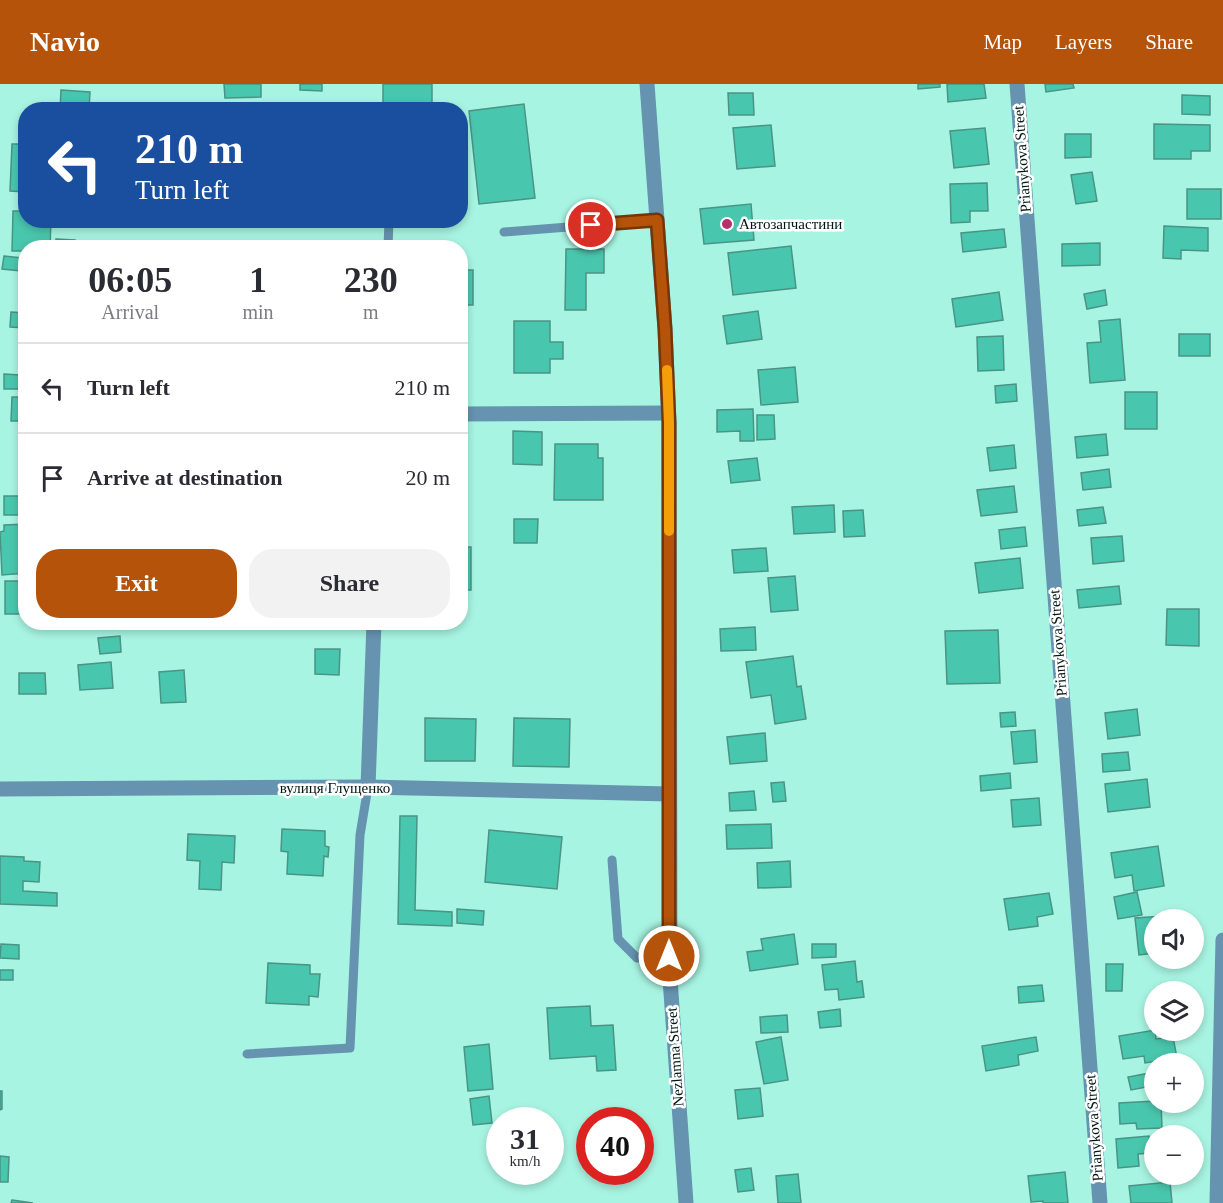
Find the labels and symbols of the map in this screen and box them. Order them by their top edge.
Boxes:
street label: Prianykova Street [1010,104,1034,213]
pin [565,199,616,250]
place label: Автозапчастини [739,216,842,232]
marker: Автозапчастини [720,217,734,231]
street label: Prianykova Street [1046,588,1070,697]
street label: вулиця Глущенко [280,780,390,796]
position arrow [637,924,701,988]
street label: Nezlamna Street [663,1006,686,1107]
street label: Prianykova Street [1082,1073,1106,1182]
speed limit sign: 40 [576,1107,654,1185]

